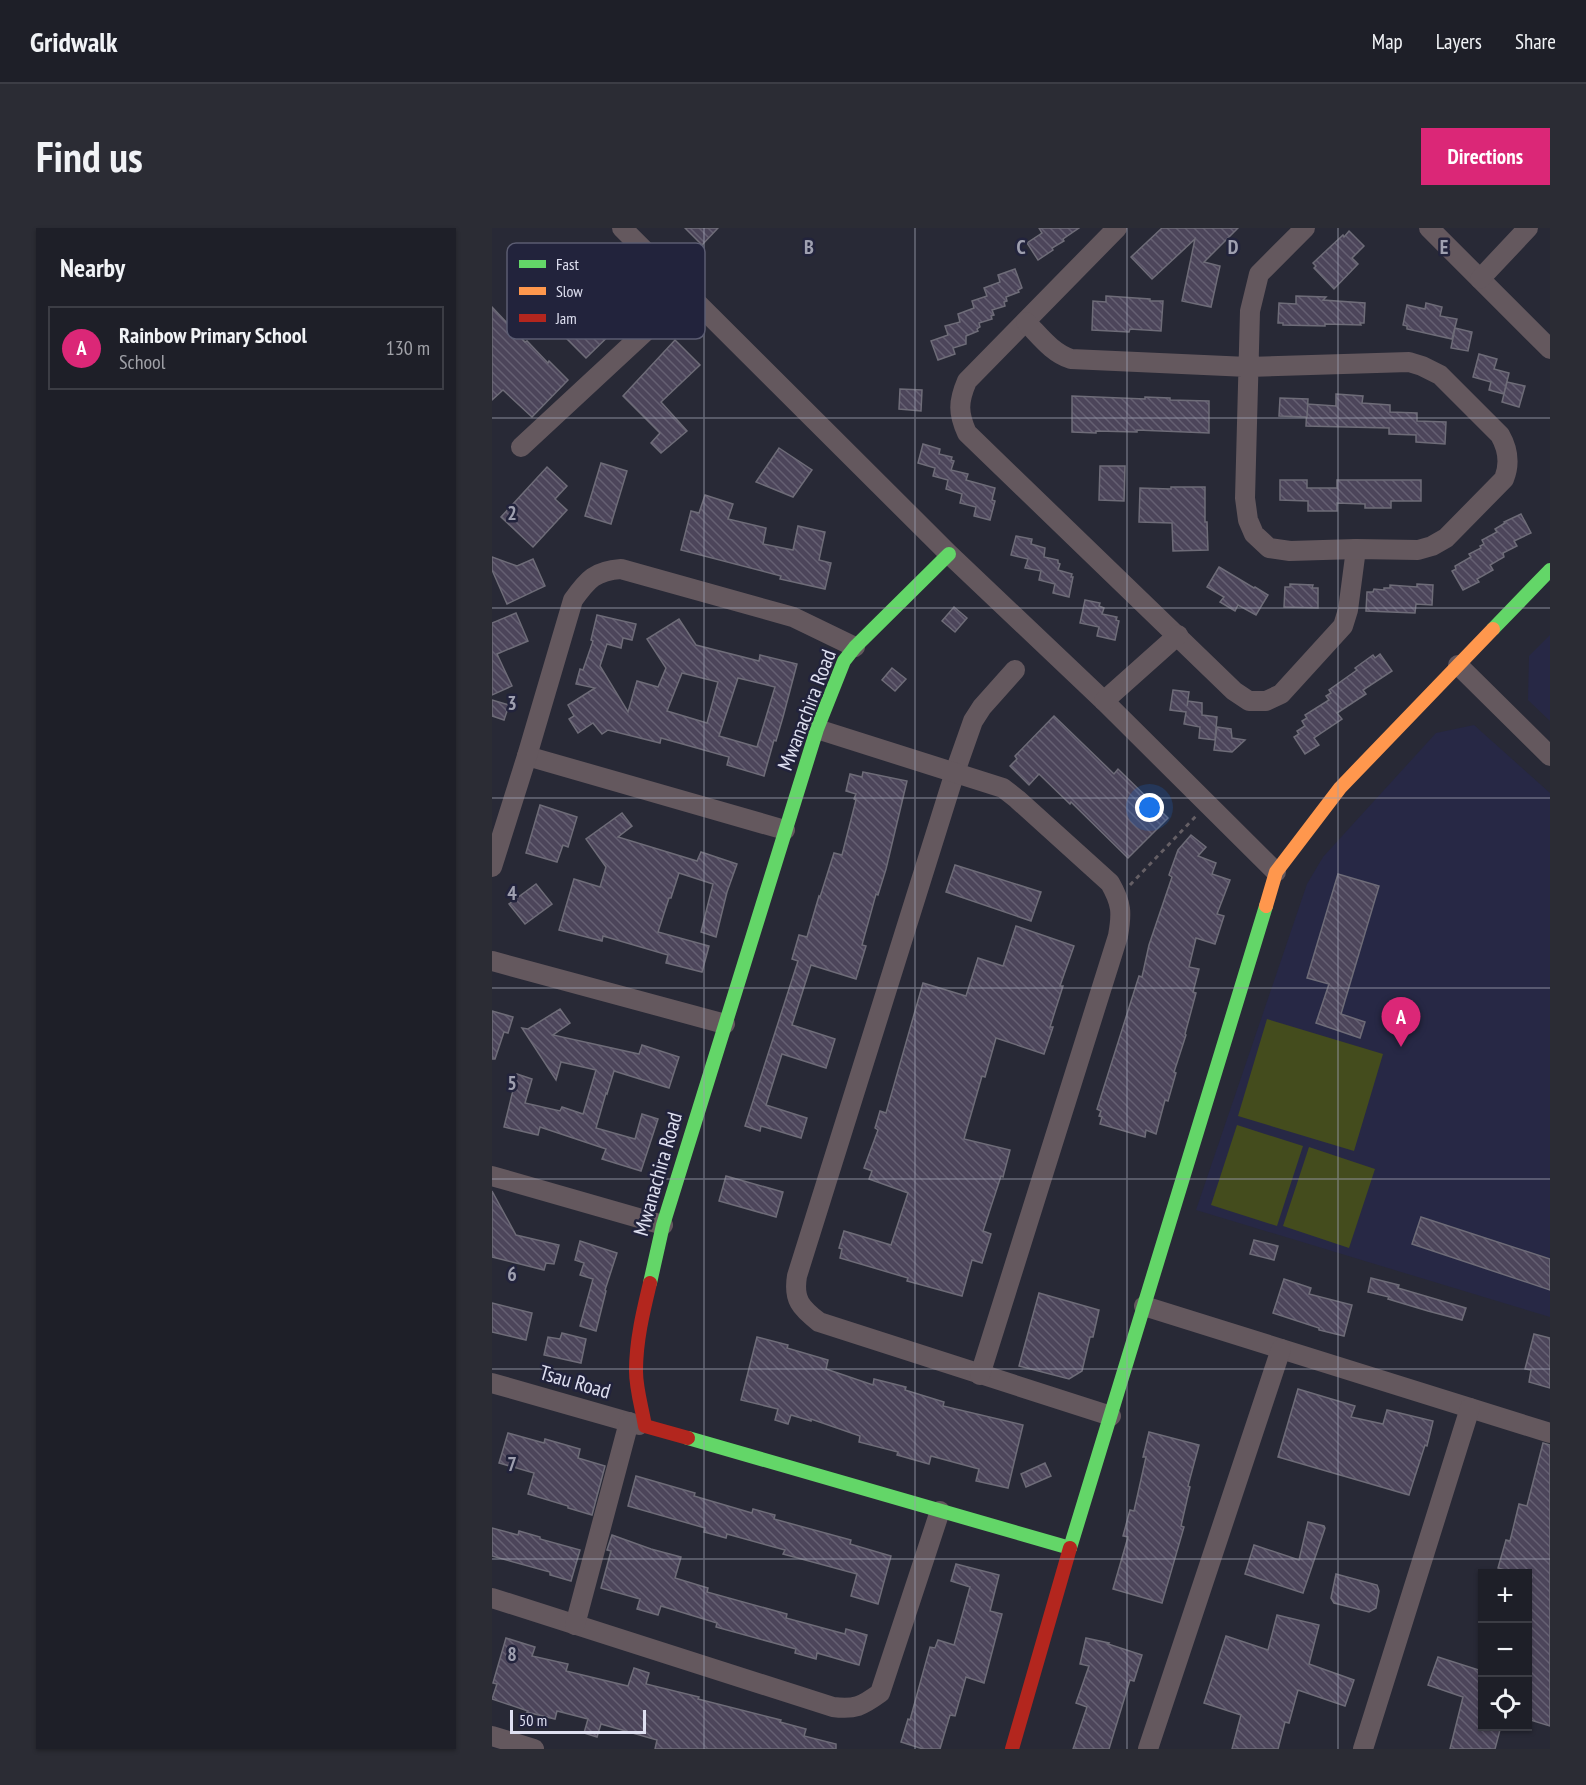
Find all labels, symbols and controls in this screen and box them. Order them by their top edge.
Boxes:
text: Gridwalk [30,23,118,60]
text: Map [1372,28,1403,55]
text: Layers [1436,28,1482,55]
text: Share [1515,28,1556,55]
button: Directions [1421,128,1550,185]
text: Find us [36,129,143,184]
text: B [804,234,814,260]
text: C [1016,234,1026,260]
text: D [1228,234,1239,260]
text: E [1440,234,1448,260]
legend [507,243,705,339]
text: Nearby [60,251,125,284]
text: Fast [556,254,579,274]
text: Slow [556,281,583,301]
text: Jam [555,308,577,328]
text: Rainbow Primary School [119,321,307,349]
text: A [76,335,87,361]
text: 130 m [386,335,430,361]
text: School [119,349,165,375]
text: 2 [507,500,517,526]
street label: Mwanachira Road [771,645,842,774]
text: 3 [507,690,517,716]
your location [1135,793,1164,822]
text: 4 [507,880,517,906]
pin: A [1382,998,1420,1047]
text: 5 [507,1070,517,1096]
street label: Mwanachira Road [627,1109,688,1239]
text: 6 [507,1261,517,1287]
street label: Tsau Road [537,1359,614,1404]
text: 7 [507,1451,517,1477]
map controls [1478,1569,1532,1731]
button: + [1478,1569,1532,1623]
button: − [1478,1623,1532,1677]
text: 8 [507,1641,517,1667]
button: locate [1478,1677,1532,1731]
scale bar [510,1707,646,1734]
text: 50 m [519,1710,547,1730]

